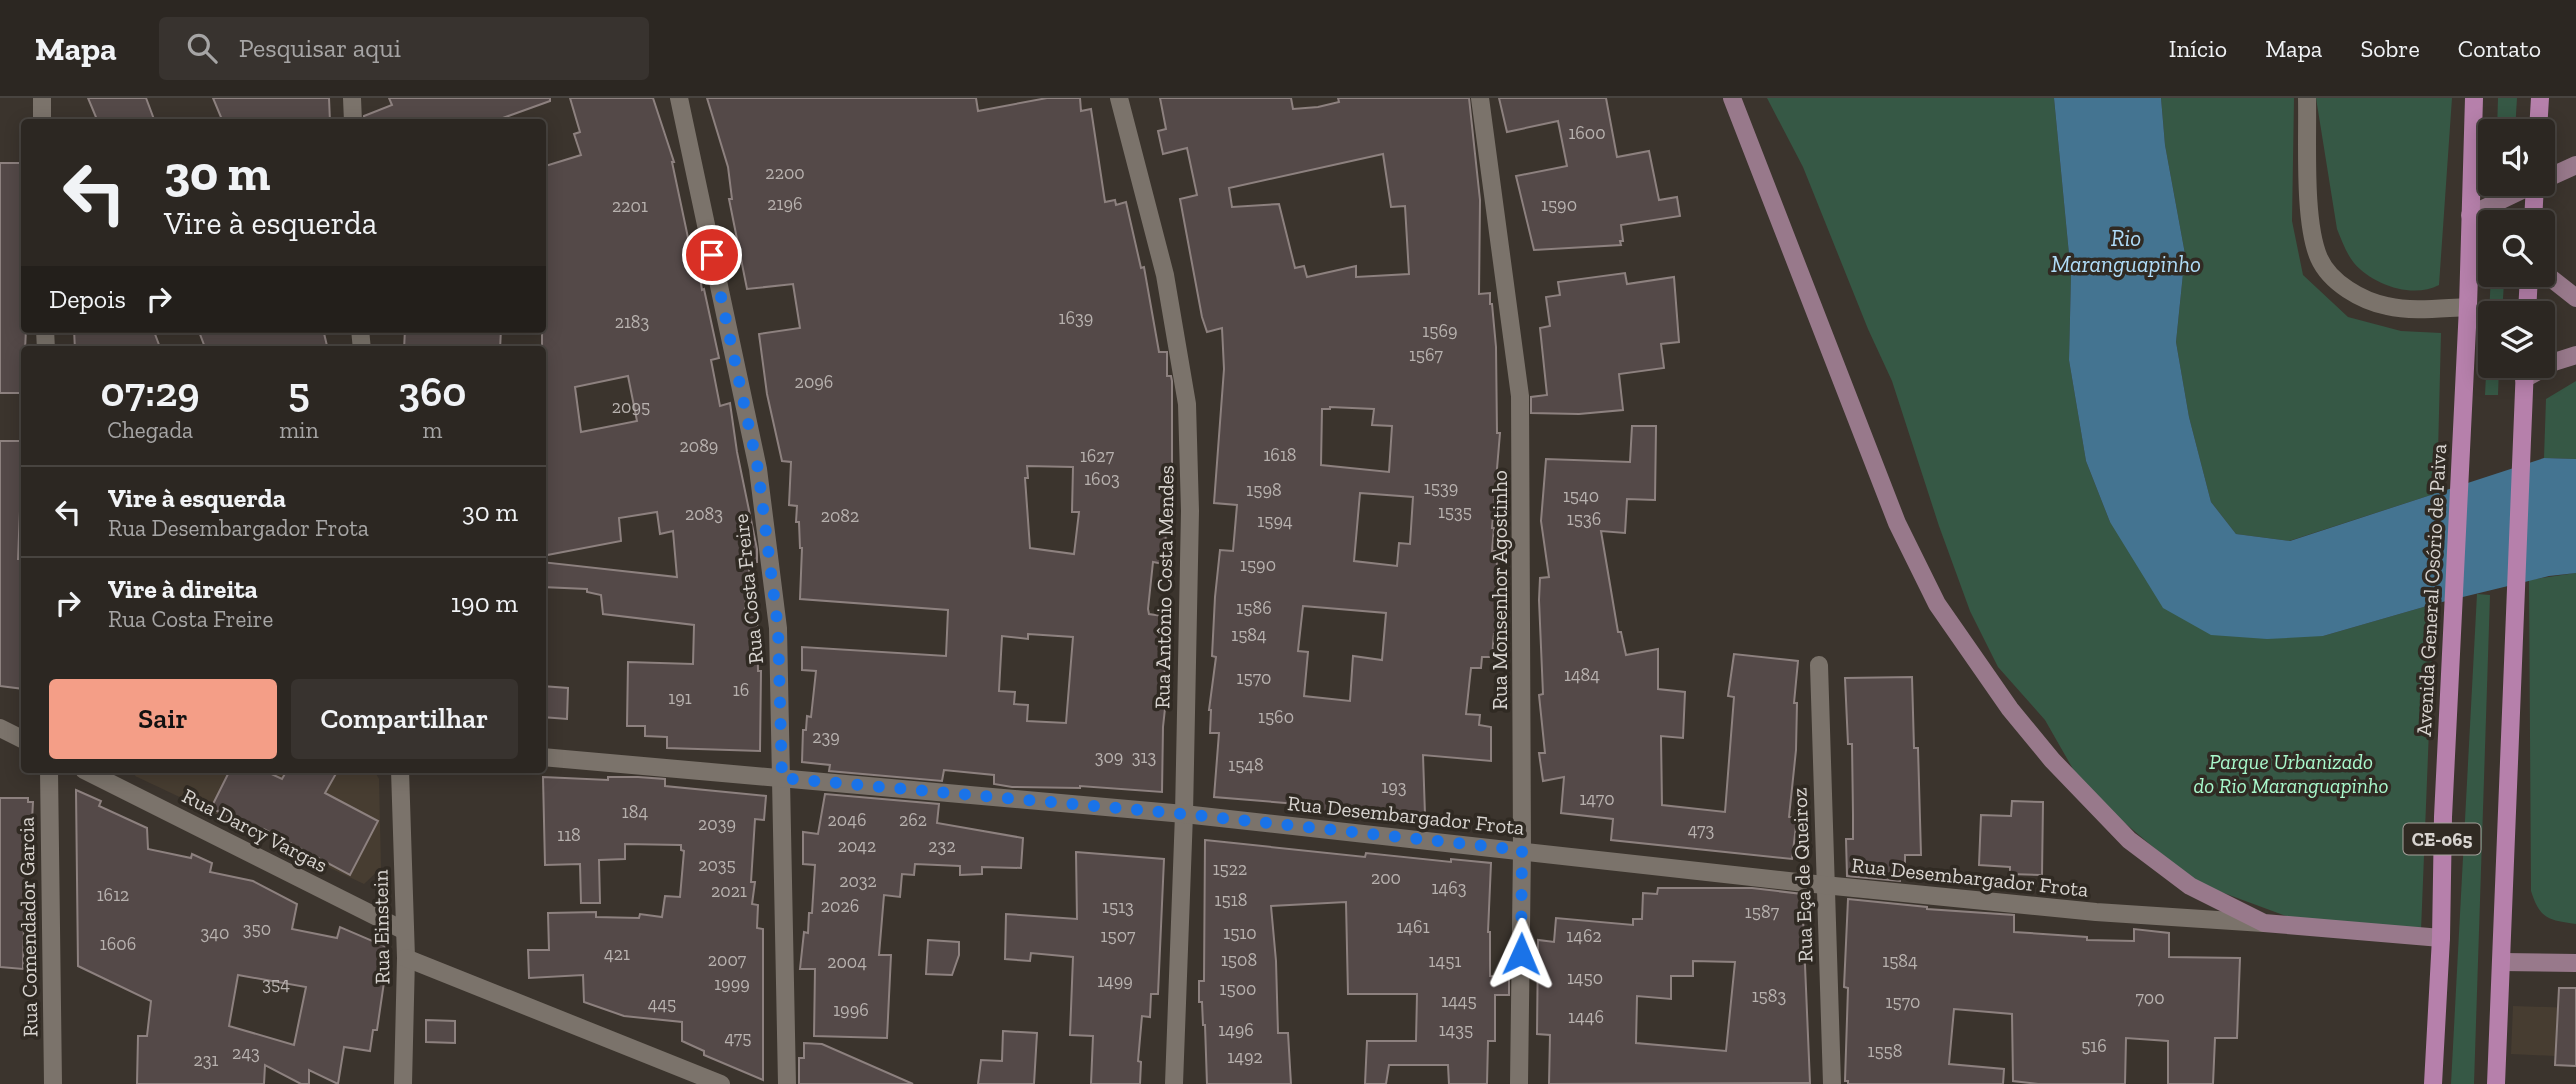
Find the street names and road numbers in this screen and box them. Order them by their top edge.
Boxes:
street label: Avenida General Osório de Paiva [2411,443,2451,737]
street label: Rua Antônio Costa Mendes [1149,465,1179,709]
street label: Rua Monsenhor Agostinho [1487,470,1512,710]
street label: Rua Costa Freire [728,513,768,665]
street label: Rua Darcy Vargas [178,783,332,877]
street label: Rua Eça de Queiroz [1786,787,1818,963]
street label: Rua Desembargador Frota [1286,790,1526,840]
street label: Rua Comendador Garcia [14,817,42,1037]
road number: CE-065 [2404,824,2480,854]
street label: Rua Desembargador Frota [1850,852,2090,902]
street label: Rua Einstein [368,869,394,985]

